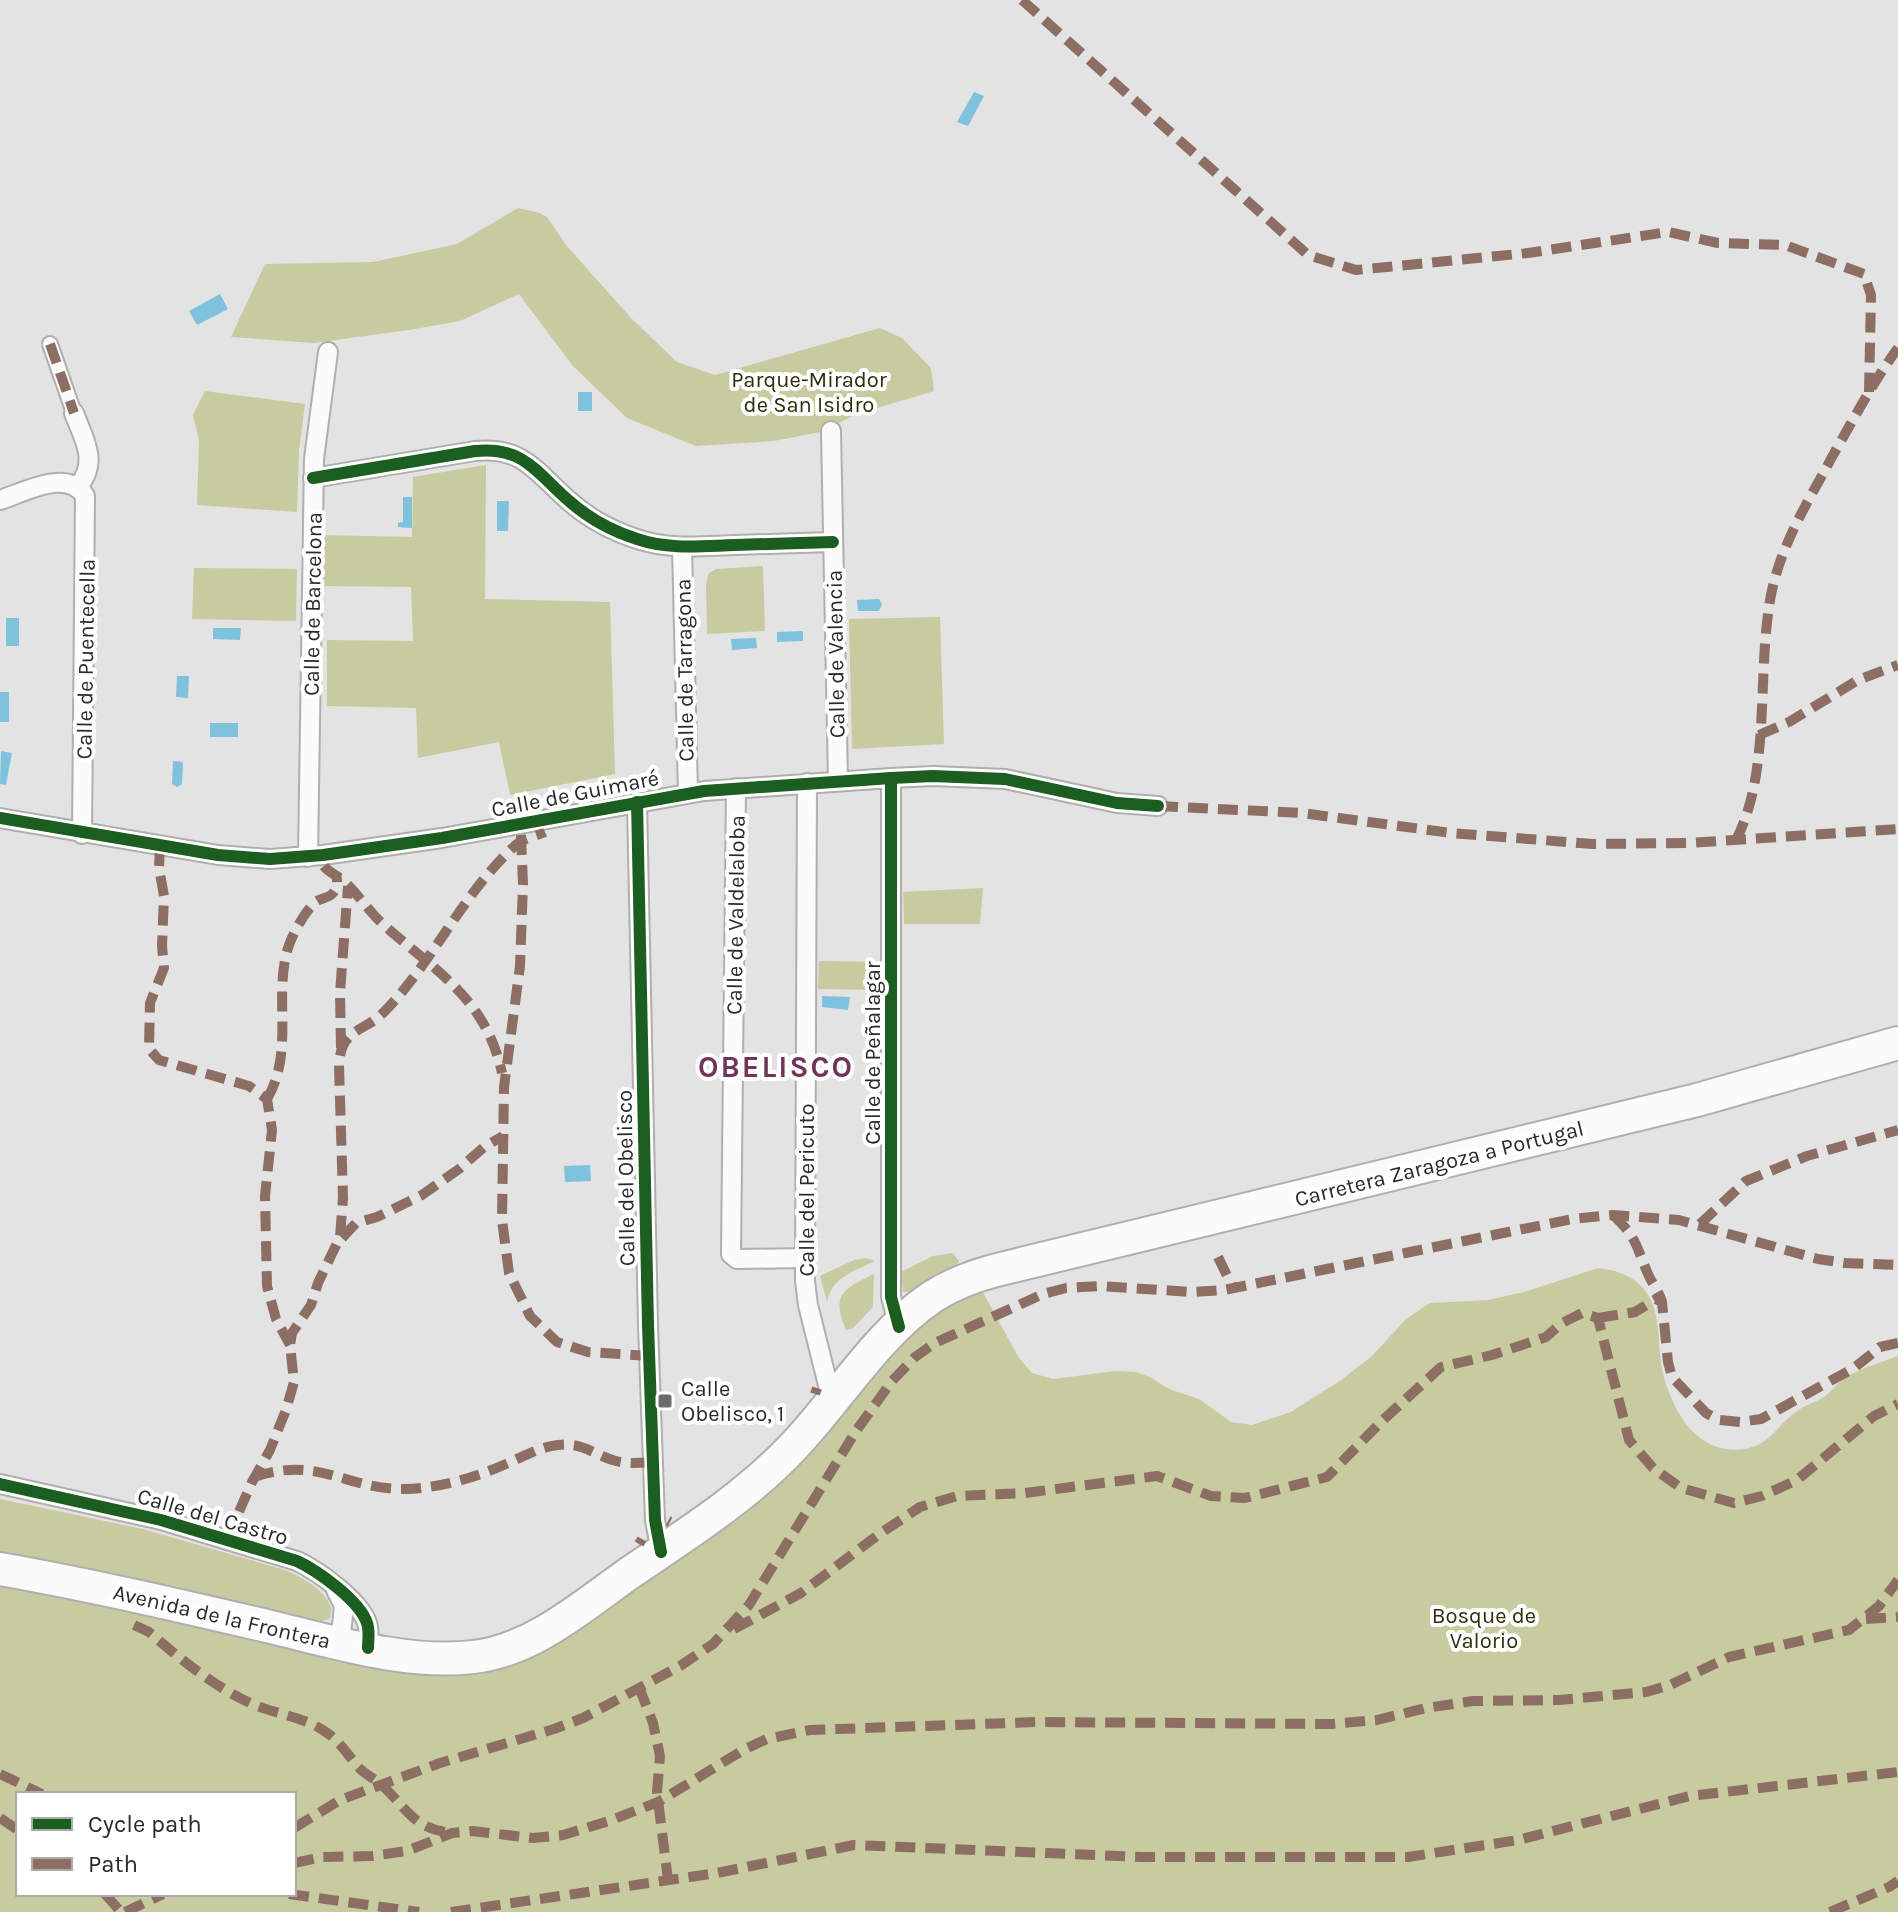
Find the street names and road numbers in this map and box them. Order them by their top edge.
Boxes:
street label: Calle de Barcelona [298,512,328,696]
street label: Calle de Puentecella [71,558,101,760]
street label: Calle de Valencia [822,570,850,738]
street label: Calle de Tarragona [670,578,700,762]
street label: Calle de Guimaré [489,765,661,823]
street label: Calle de Valdelaloba [721,815,751,1015]
street label: Calle de Peñalagar [860,961,886,1145]
street label: Calle del Obelisco [611,1090,641,1266]
street label: Calle del Pericuto [794,1103,820,1277]
street label: Carretera Zaragoza a Portugal [1292,1115,1586,1212]
street label: Calle del Castro [134,1483,291,1551]
street label: Avenida de la Frontera [111,1579,333,1655]

